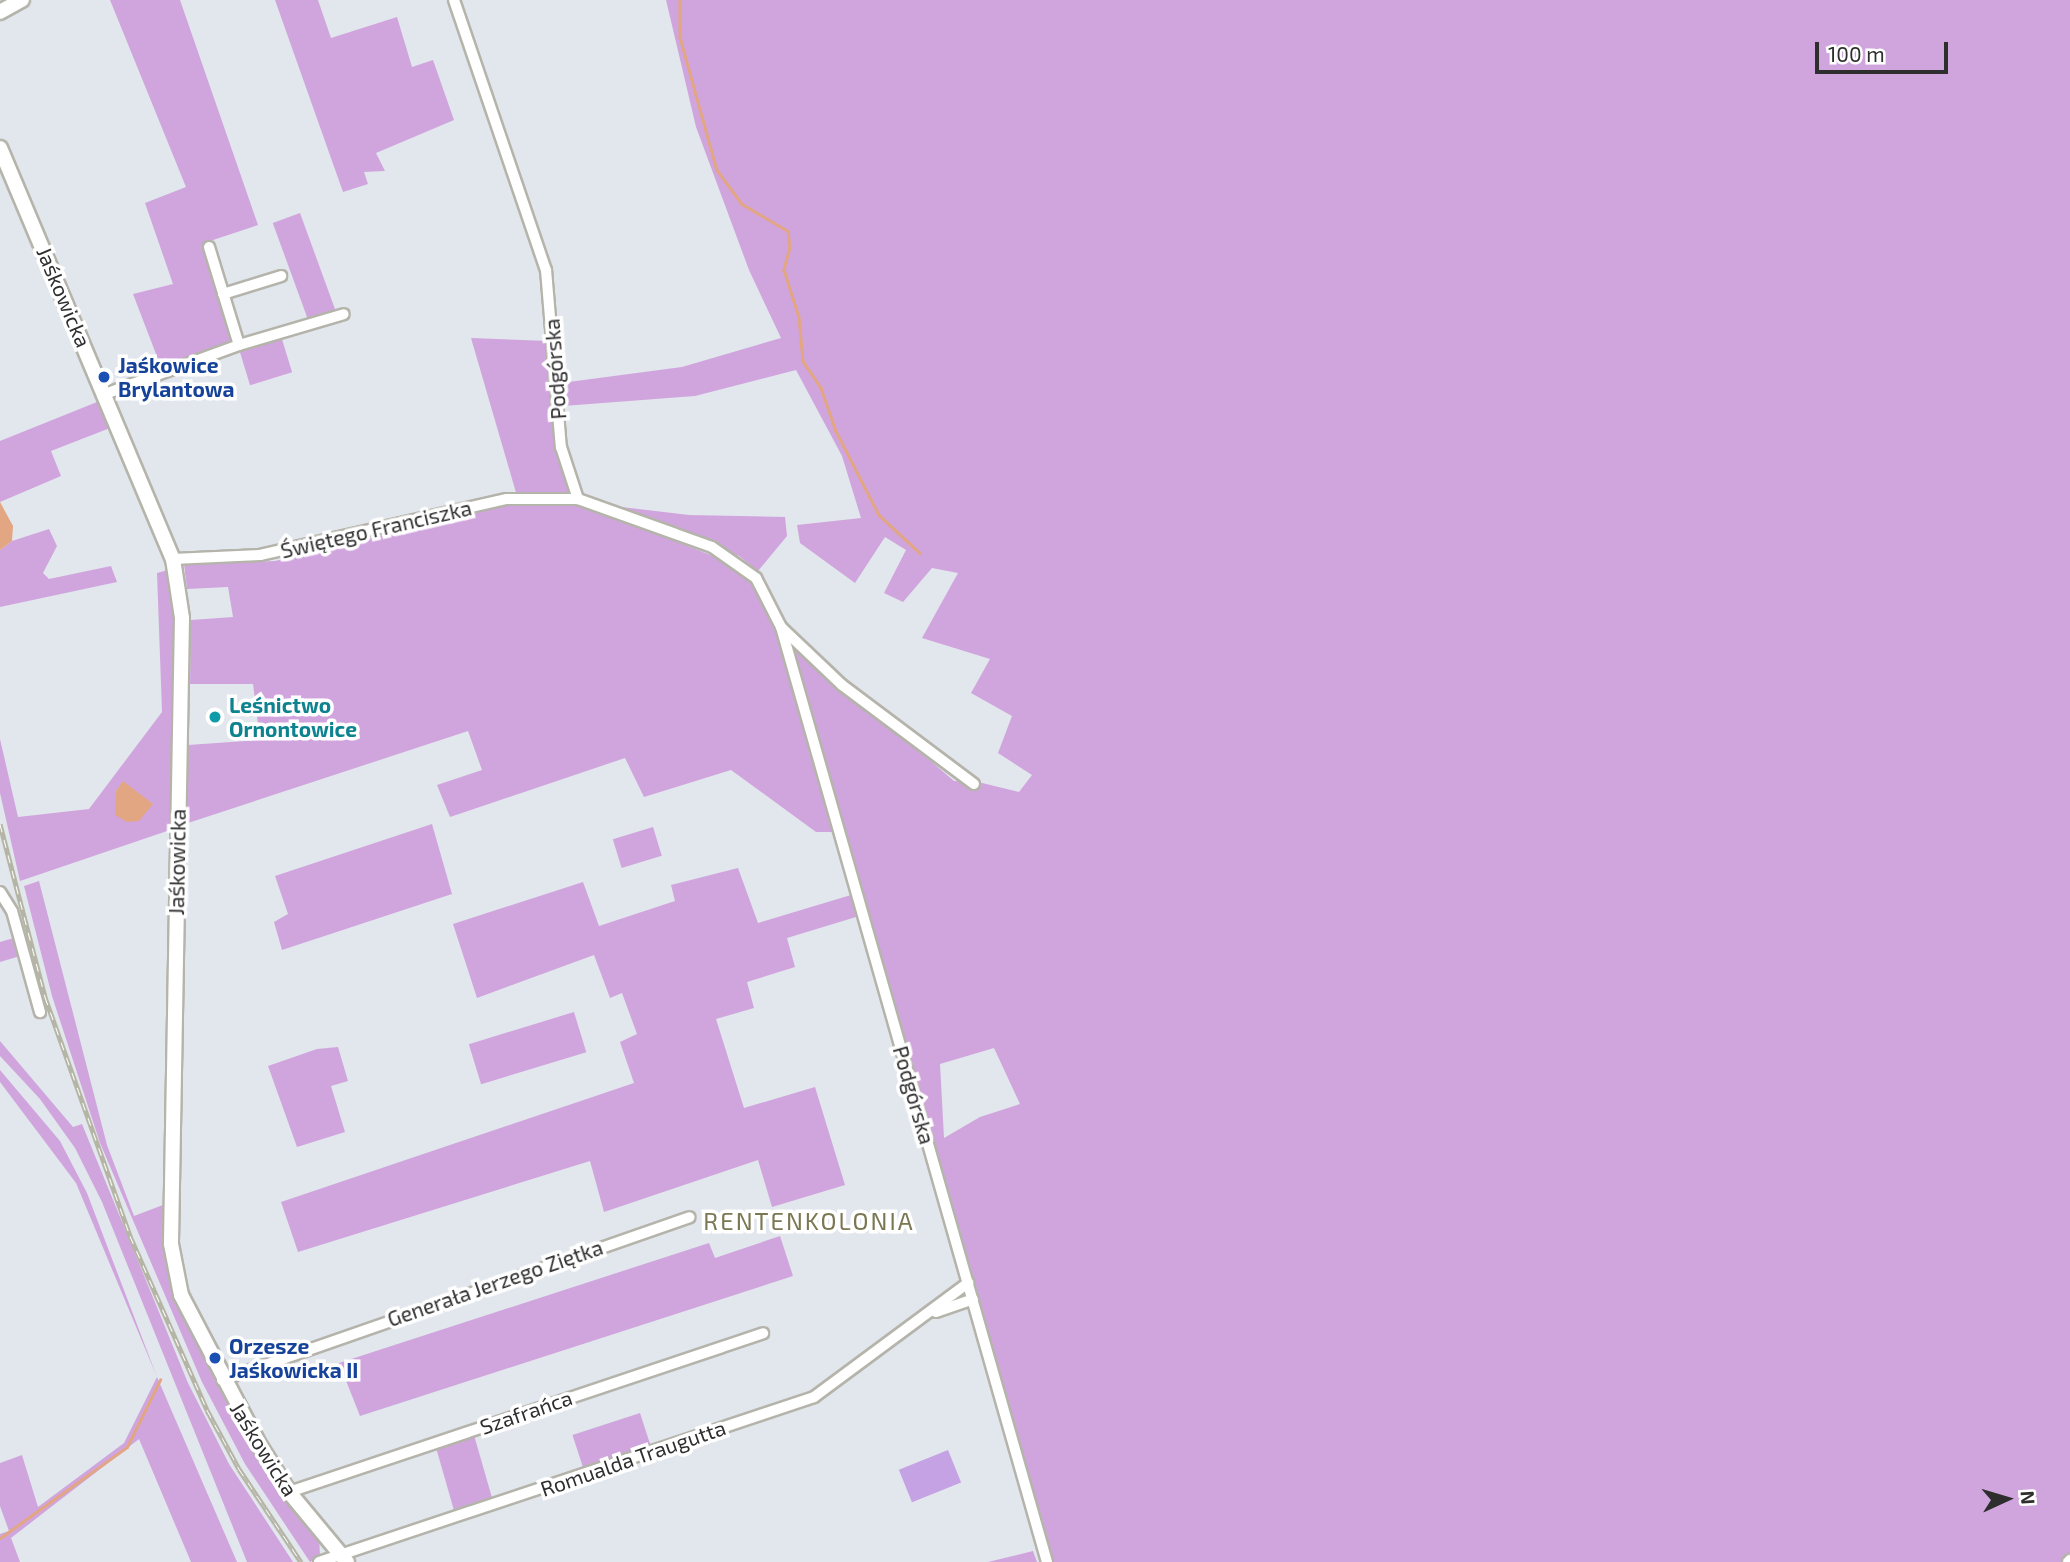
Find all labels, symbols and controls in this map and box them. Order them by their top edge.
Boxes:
scale bar [1818,28,1951,72]
text: 100 m [1828,41,1885,66]
street label: Jaśkowicka [32,243,96,351]
street label: Podgórska [539,318,571,420]
place label: Jaśkowice Brylantowa [118,352,234,402]
marker: Jaśkowice Brylantowa [96,369,112,385]
street label: Świętego Franciszka [278,495,474,563]
place label: Leśnictwo Ornontowice [229,692,357,742]
marker: Leśnictwo Ornontowice [207,709,223,725]
street label: Jaśkowicka [163,809,191,915]
street label: Podgórska [888,1043,940,1147]
district label: RENTENKOLONIA [705,1207,913,1235]
street label: Generała Jerzego Ziętka [384,1234,606,1332]
place label: Orzesze Jaśkowicka II [229,1333,358,1383]
marker: Orzesze Jaśkowicka II [207,1350,223,1366]
street label: Szafrańca [477,1384,575,1440]
street label: Jaśkowicka [225,1397,303,1501]
street label: Romualda Traugutta [537,1414,729,1502]
north arrow [1972,1464,2042,1534]
text: N [2016,1490,2040,1505]

